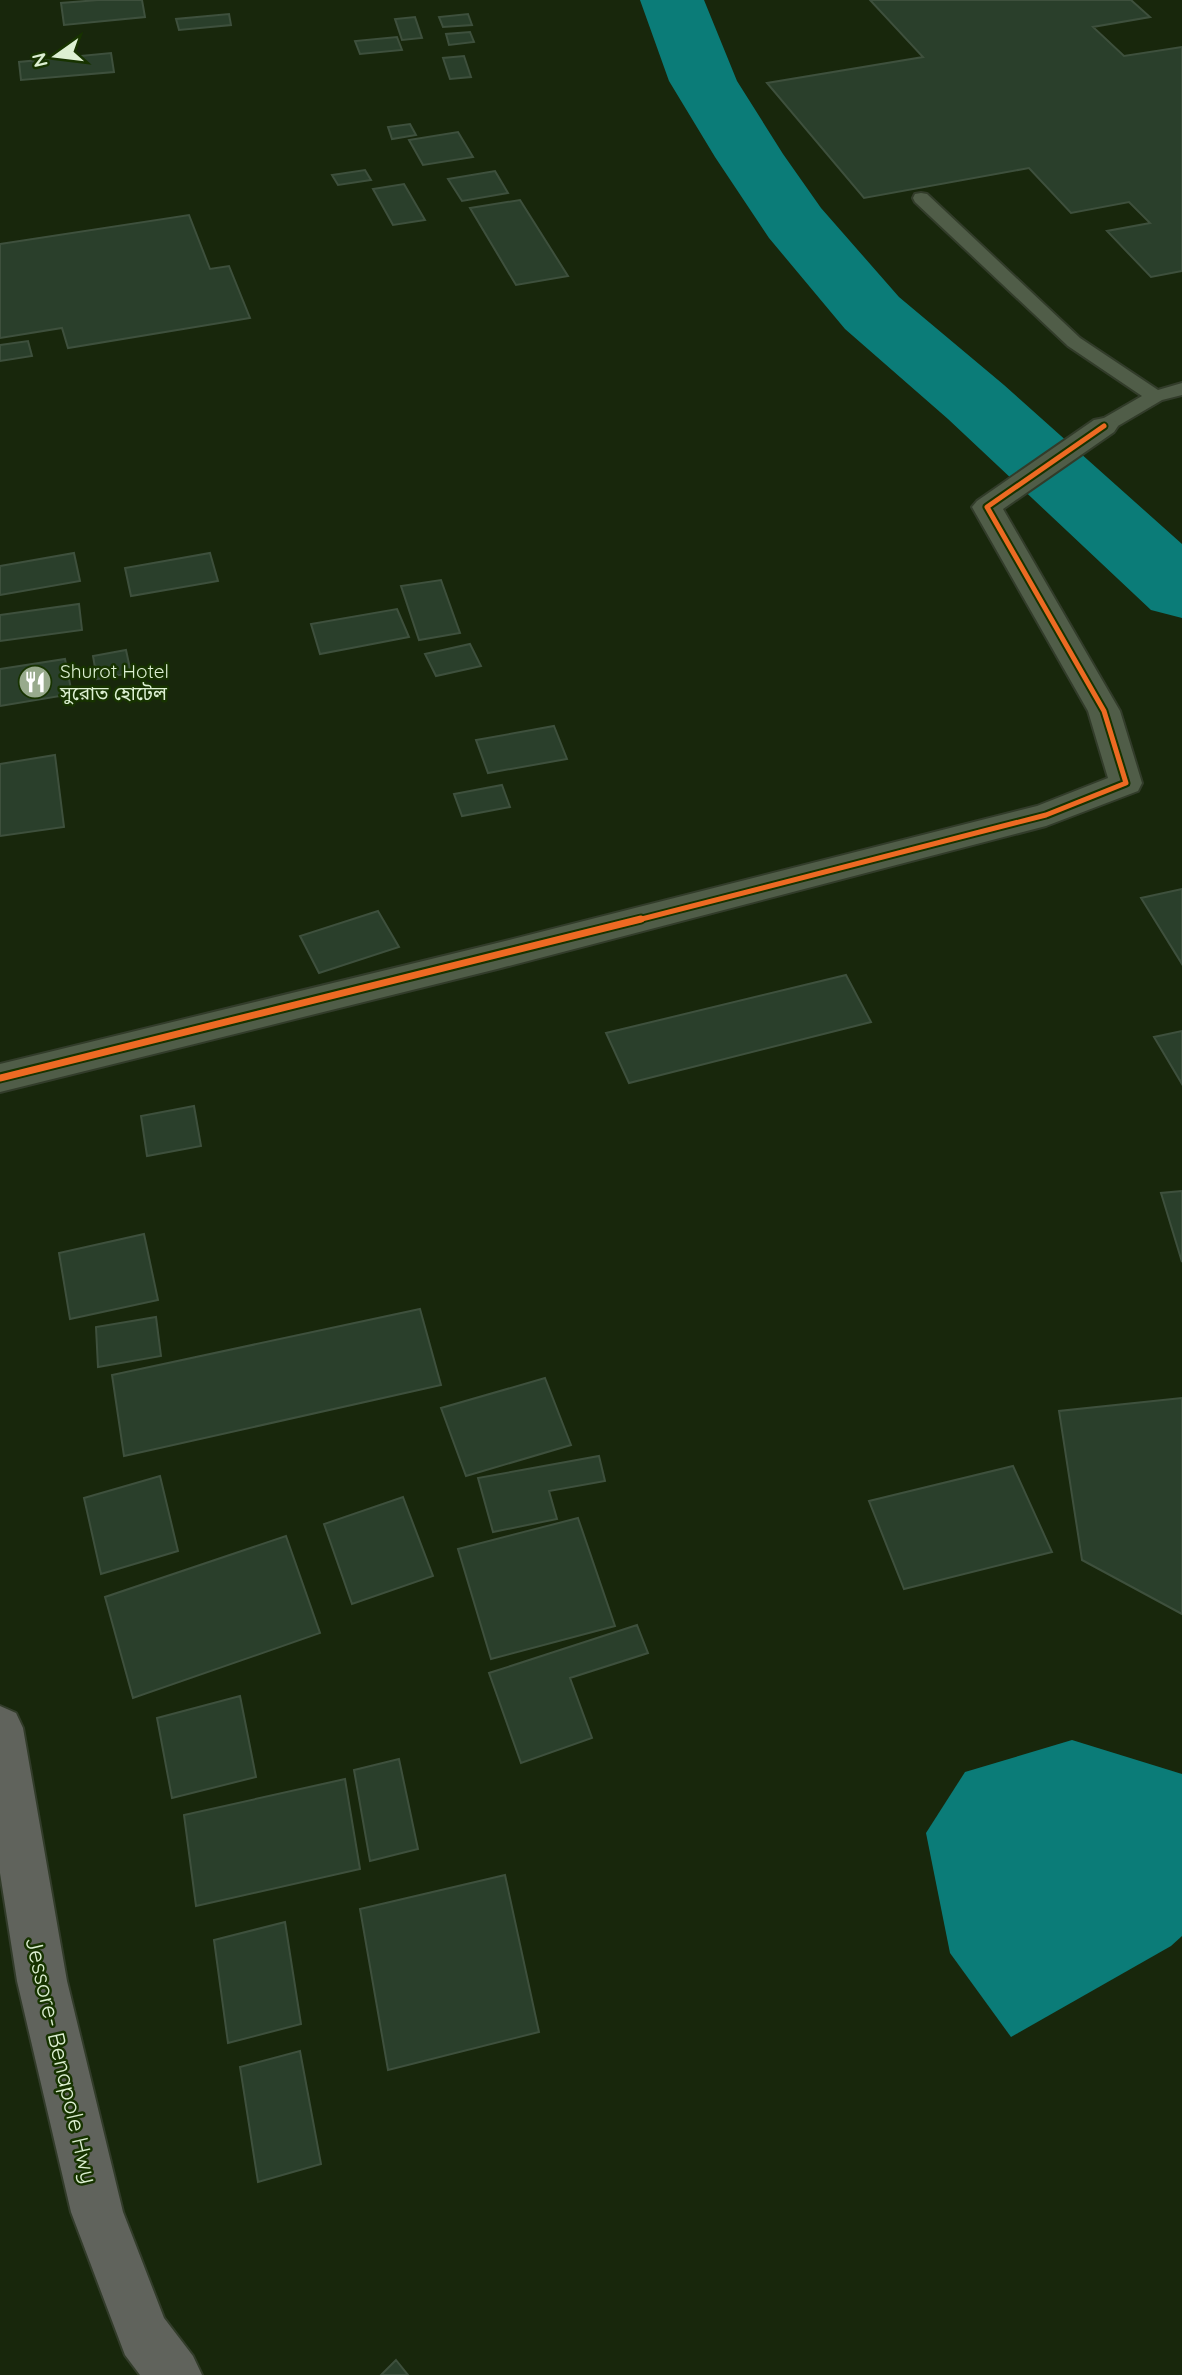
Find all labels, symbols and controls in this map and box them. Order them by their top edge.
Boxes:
north arrow [21,21,91,91]
text: N [26,50,53,70]
place label: Shurot Hotel সুরোত হোটেল [59,659,169,705]
restaurant icon: Shurot Hotel সুরোত হোটেল [16,663,54,701]
street label: Jessore- Benapole Hwy [19,1934,105,2186]

